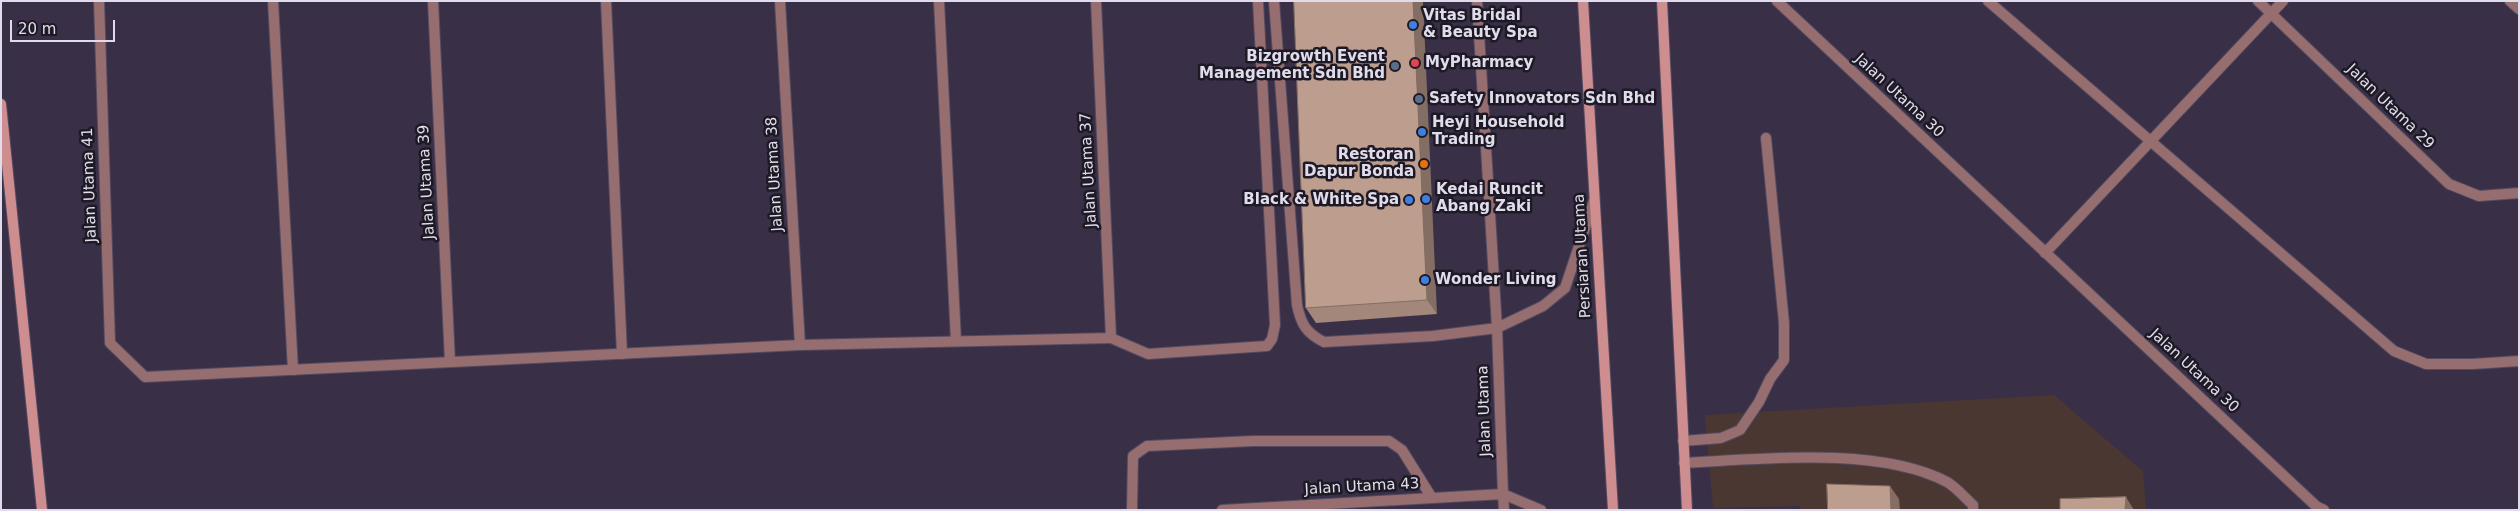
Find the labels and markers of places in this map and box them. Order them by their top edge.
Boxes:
place label: Vitas Bridal & Beauty Spa [1423,7,1538,42]
marker: Vitas Bridal & Beauty Spa [1407,19,1419,31]
place label: Bizgrowth Event Management Sdn Bhd [1199,48,1385,83]
place label: MyPharmacy [1425,54,1533,72]
marker: MyPharmacy [1409,57,1421,69]
marker: Bizgrowth Event Management Sdn Bhd [1389,60,1401,72]
place label: Safety Innovators Sdn Bhd [1429,90,1655,108]
marker: Safety Innovators Sdn Bhd [1413,93,1425,105]
place label: Heyi Household Trading [1432,114,1564,149]
marker: Heyi Household Trading [1416,126,1428,138]
place label: Restoran Dapur Bonda [1304,146,1414,181]
marker: Restoran Dapur Bonda [1418,158,1430,170]
place label: Kedai Runcit Abang Zaki [1436,181,1543,216]
place label: Black & White Spa [1243,191,1399,209]
marker: Kedai Runcit Abang Zaki [1420,193,1432,205]
marker: Black & White Spa [1403,194,1415,206]
place label: Wonder Living [1435,271,1557,289]
marker: Wonder Living [1419,274,1431,286]

